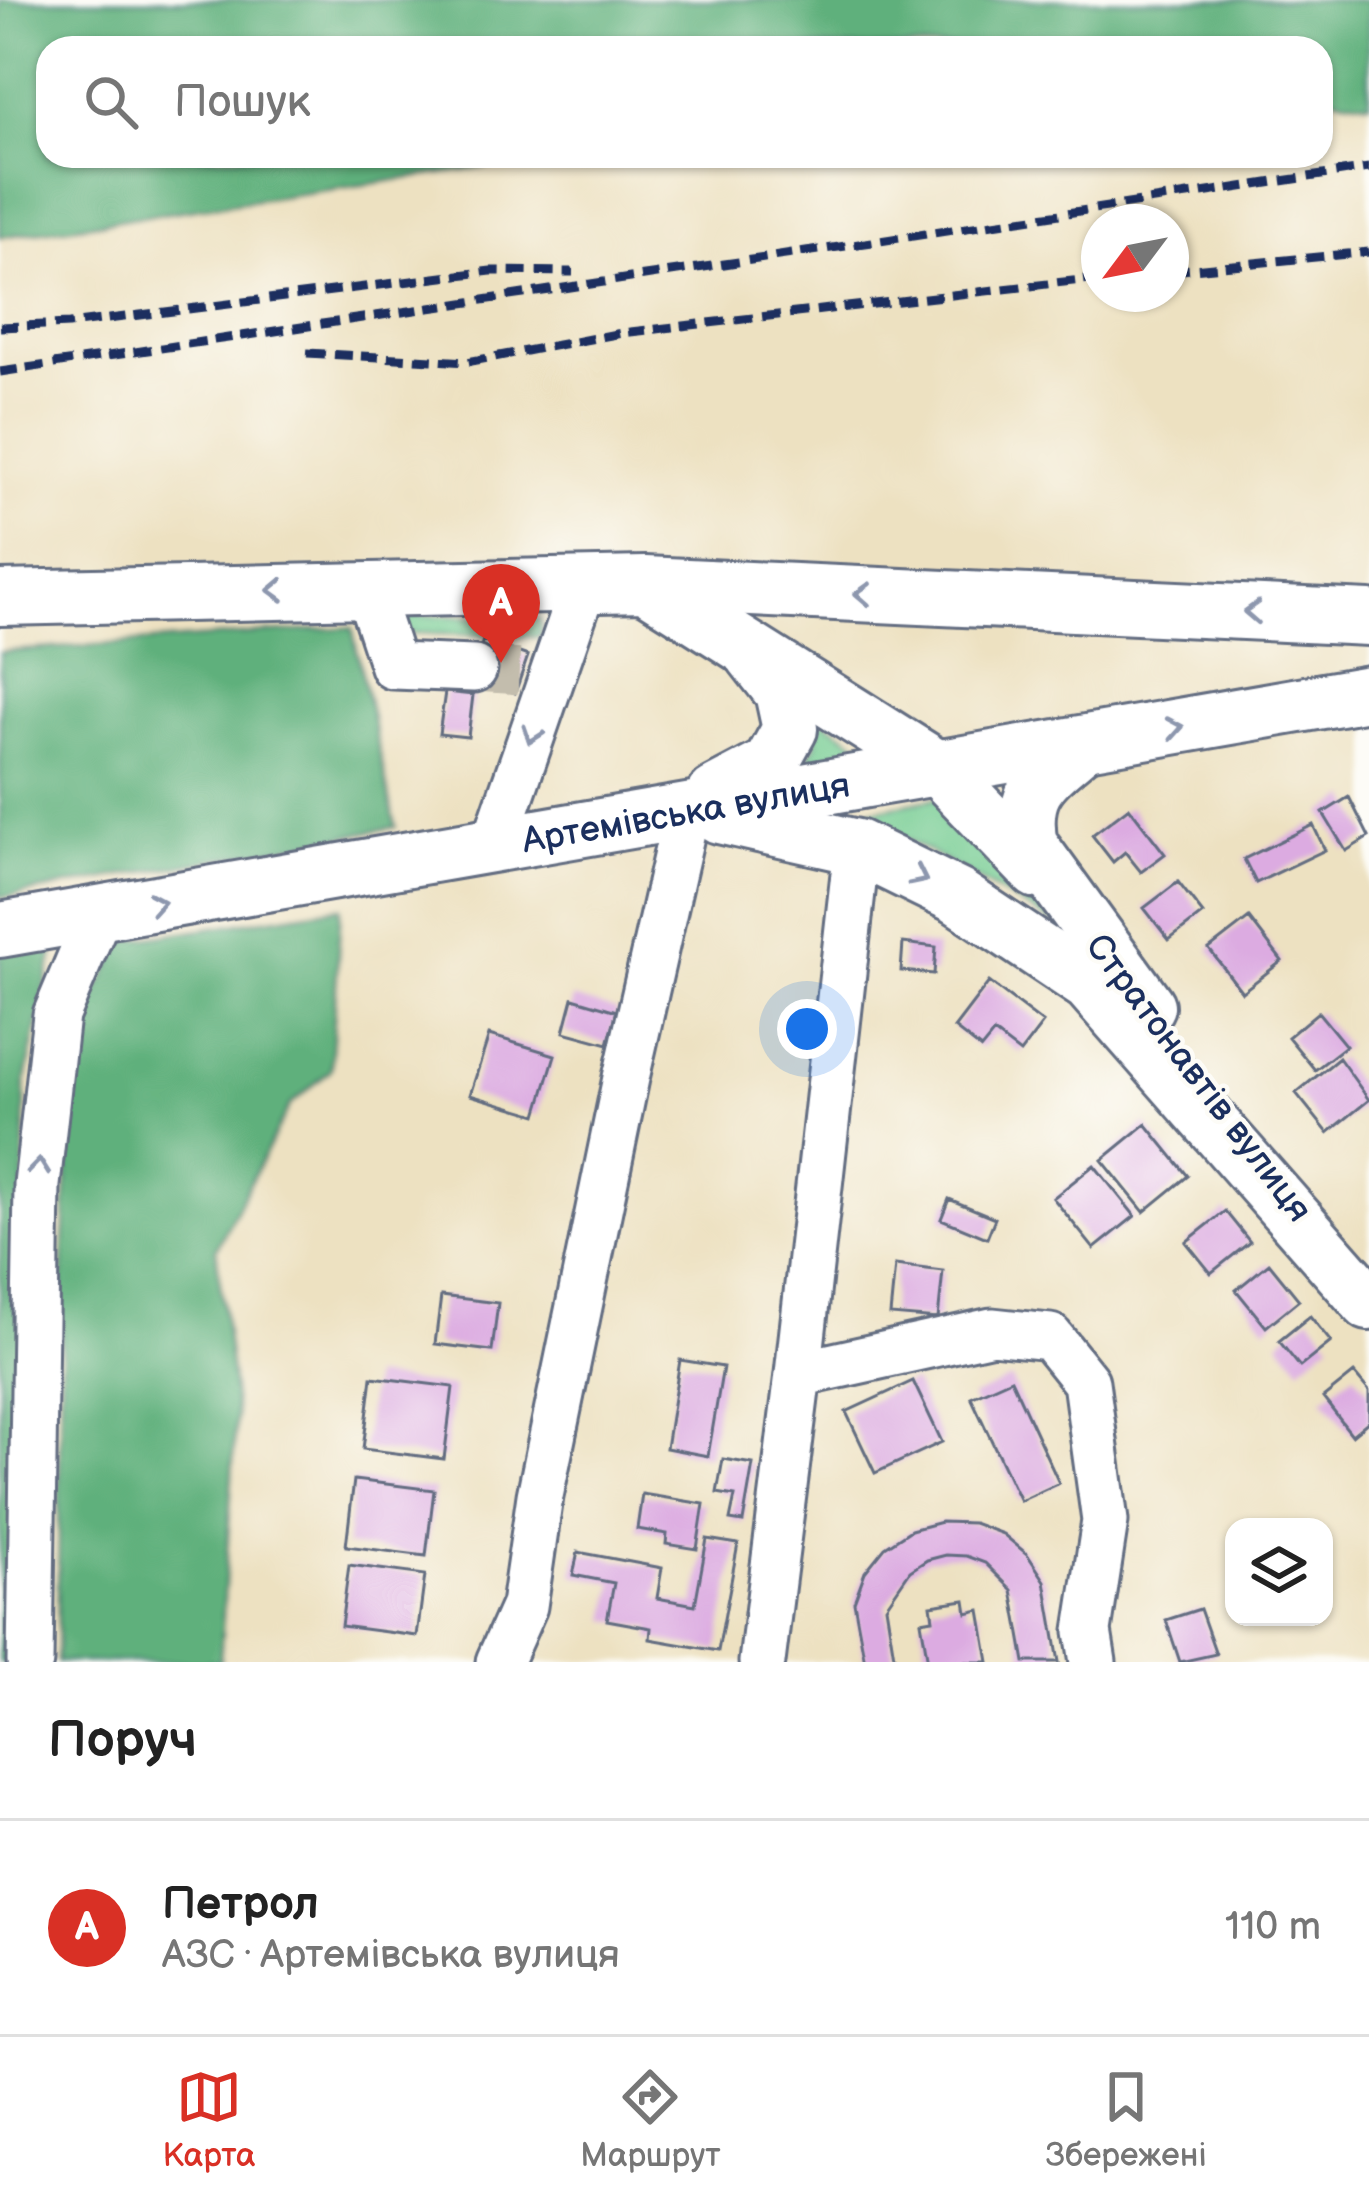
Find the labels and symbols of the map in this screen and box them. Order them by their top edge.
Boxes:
north arrow [1081,204,1189,312]
pin: A [462,564,540,663]
one-way arrow [266,577,285,603]
one-way arrow [853,581,872,607]
one-way arrow [1242,600,1261,626]
one-way arrow [1165,716,1185,742]
one-way arrow [522,723,546,744]
street label: Артемівська вулиця [518,764,853,863]
one-way arrow [907,863,928,887]
one-way arrow [146,891,166,916]
street label: Стратонавтів вулиця [1076,926,1320,1231]
your location [777,999,837,1059]
one-way arrow [26,1157,51,1176]

